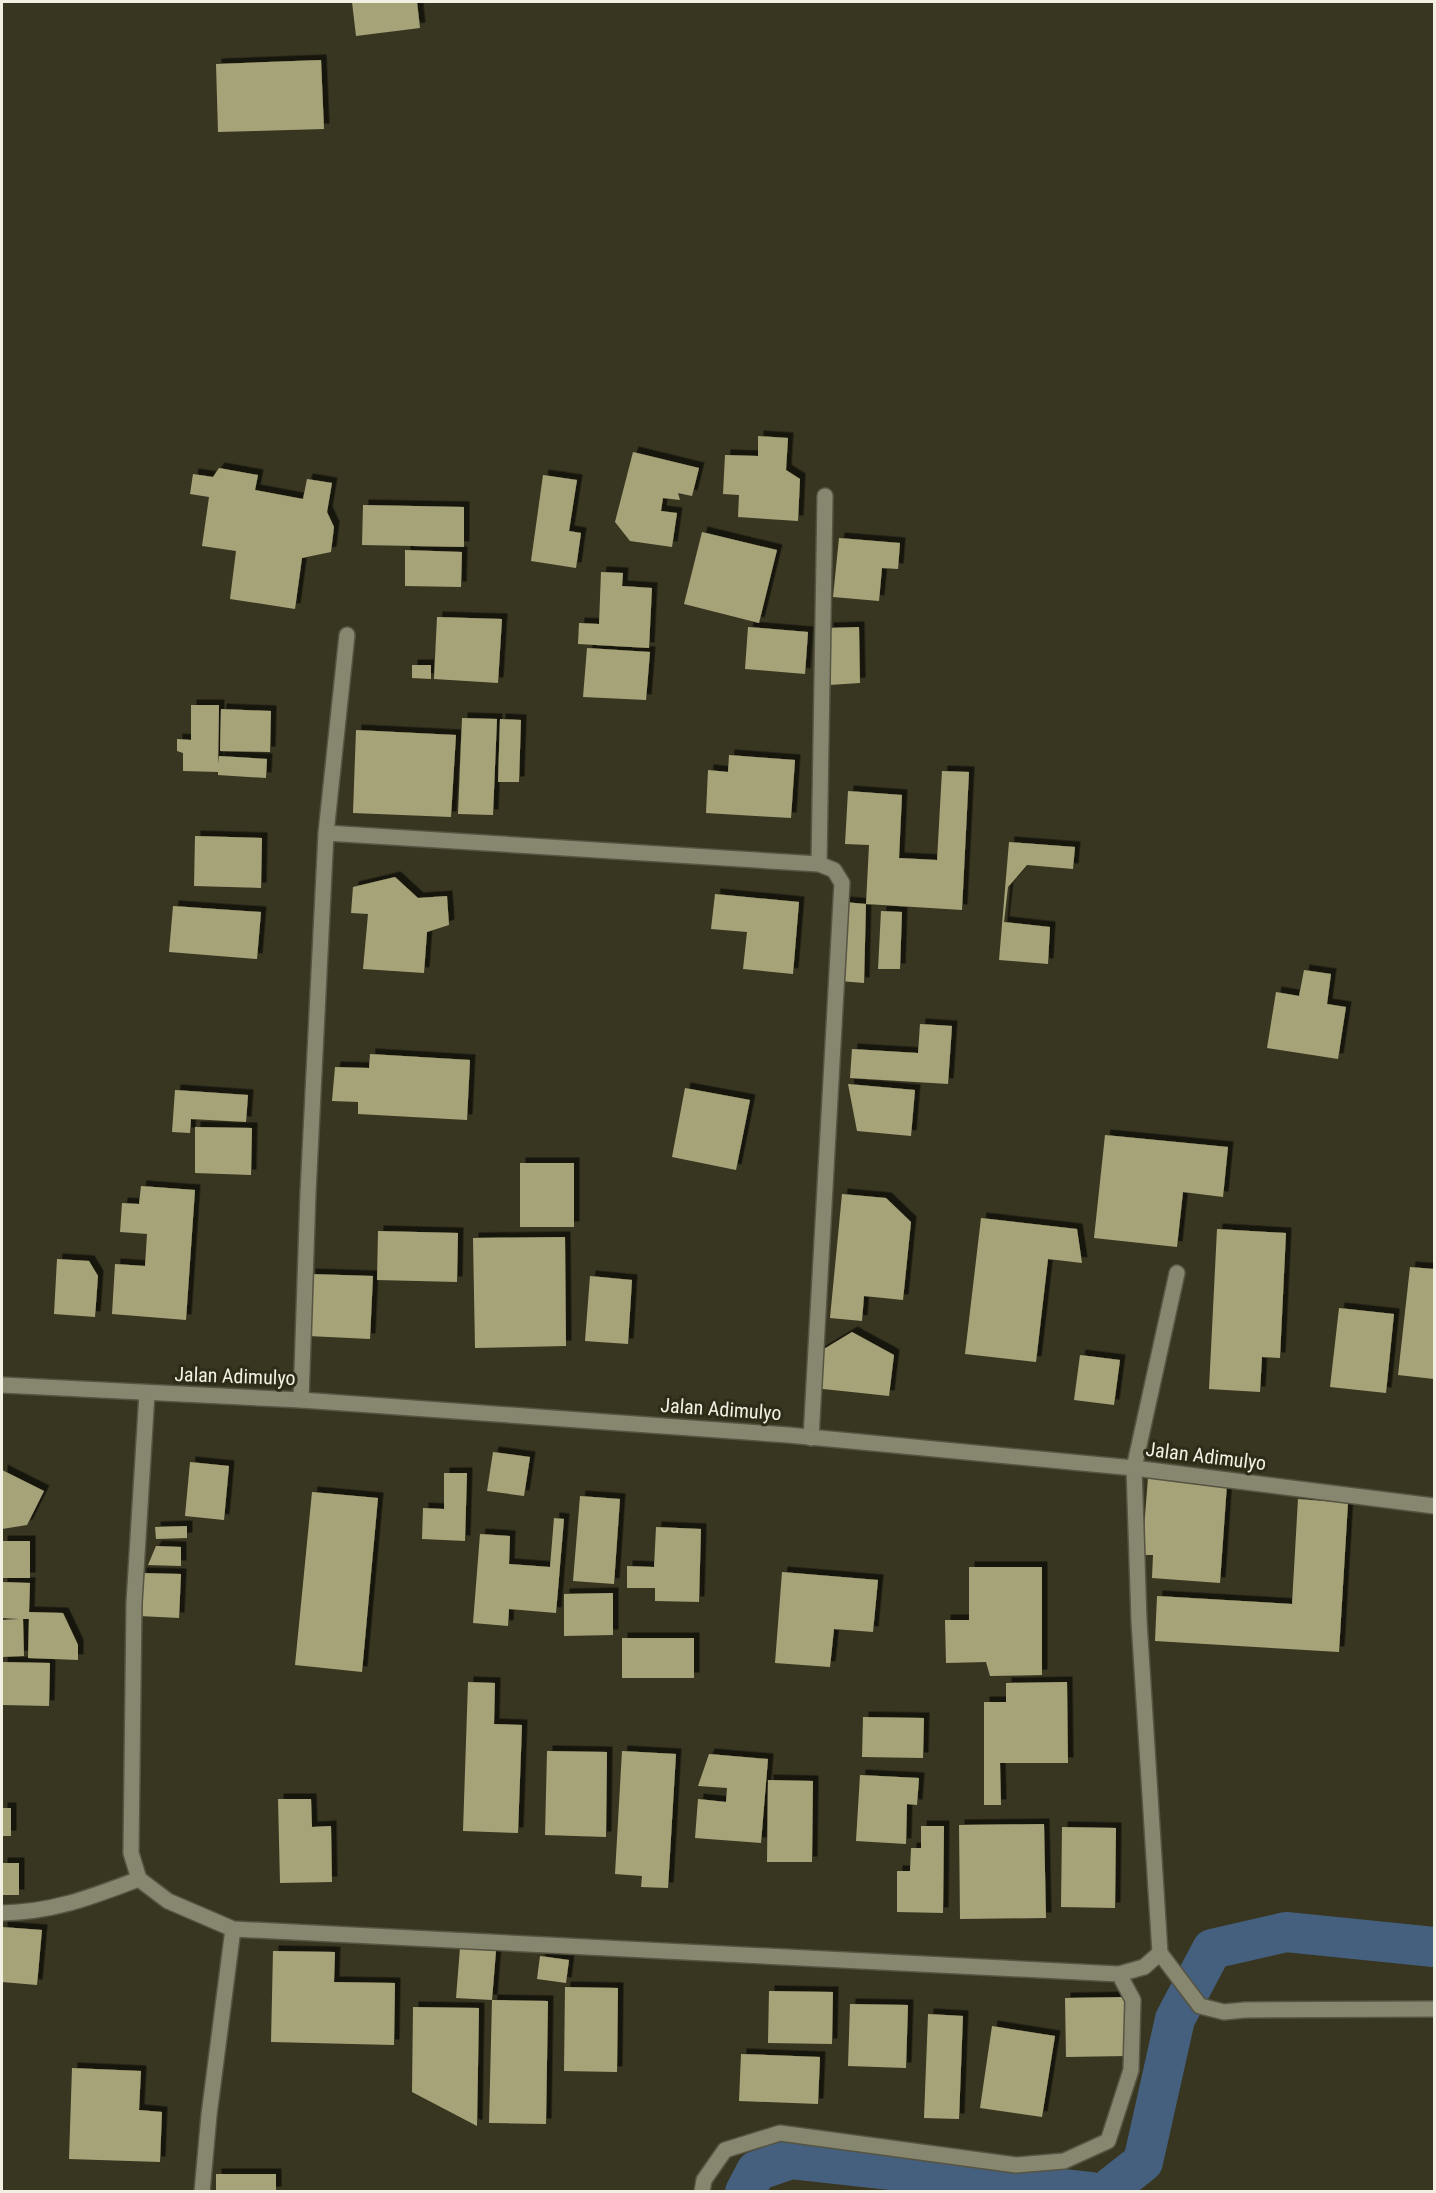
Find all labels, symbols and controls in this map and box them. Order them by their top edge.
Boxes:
street label: Jalan Adimulyo [174,1362,296,1390]
street label: Jalan Adimulyo [660,1393,782,1425]
street label: Jalan Adimulyo [1144,1437,1268,1475]

